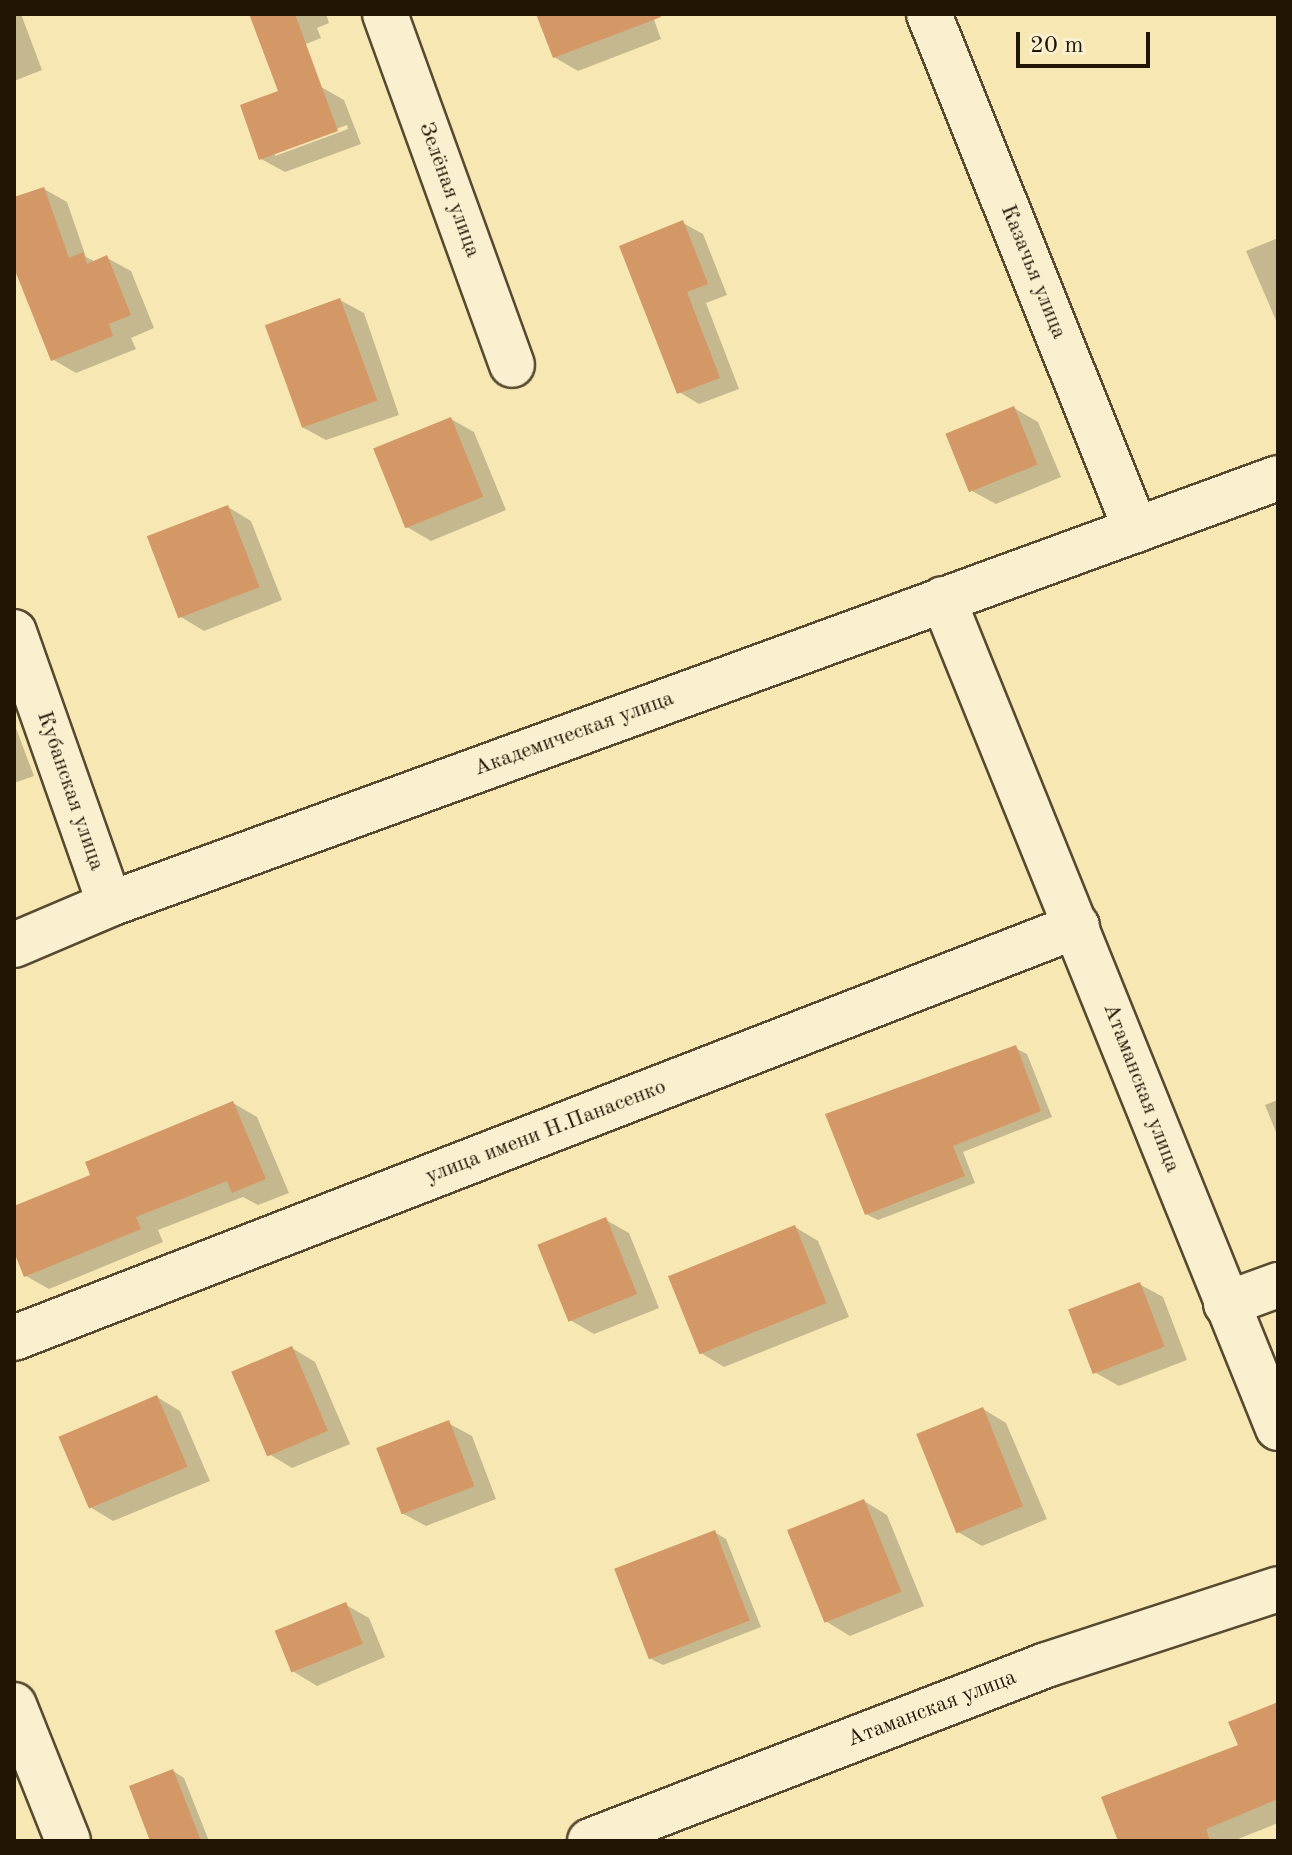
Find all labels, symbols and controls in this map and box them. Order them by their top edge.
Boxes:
scale bar [1020,16,1154,66]
text: 20 m [1030,34,1084,58]
street label: Зелёная улица [412,119,486,261]
street label: Казачья улица [994,201,1072,343]
street label: Академическая улица [471,686,677,782]
street label: Кубанская улица [30,708,110,874]
street label: Атаманская улица [1097,1000,1185,1176]
street label: улица имени Н.Панасенко [422,1074,670,1190]
street label: Атаманская улица [844,1665,1020,1753]

